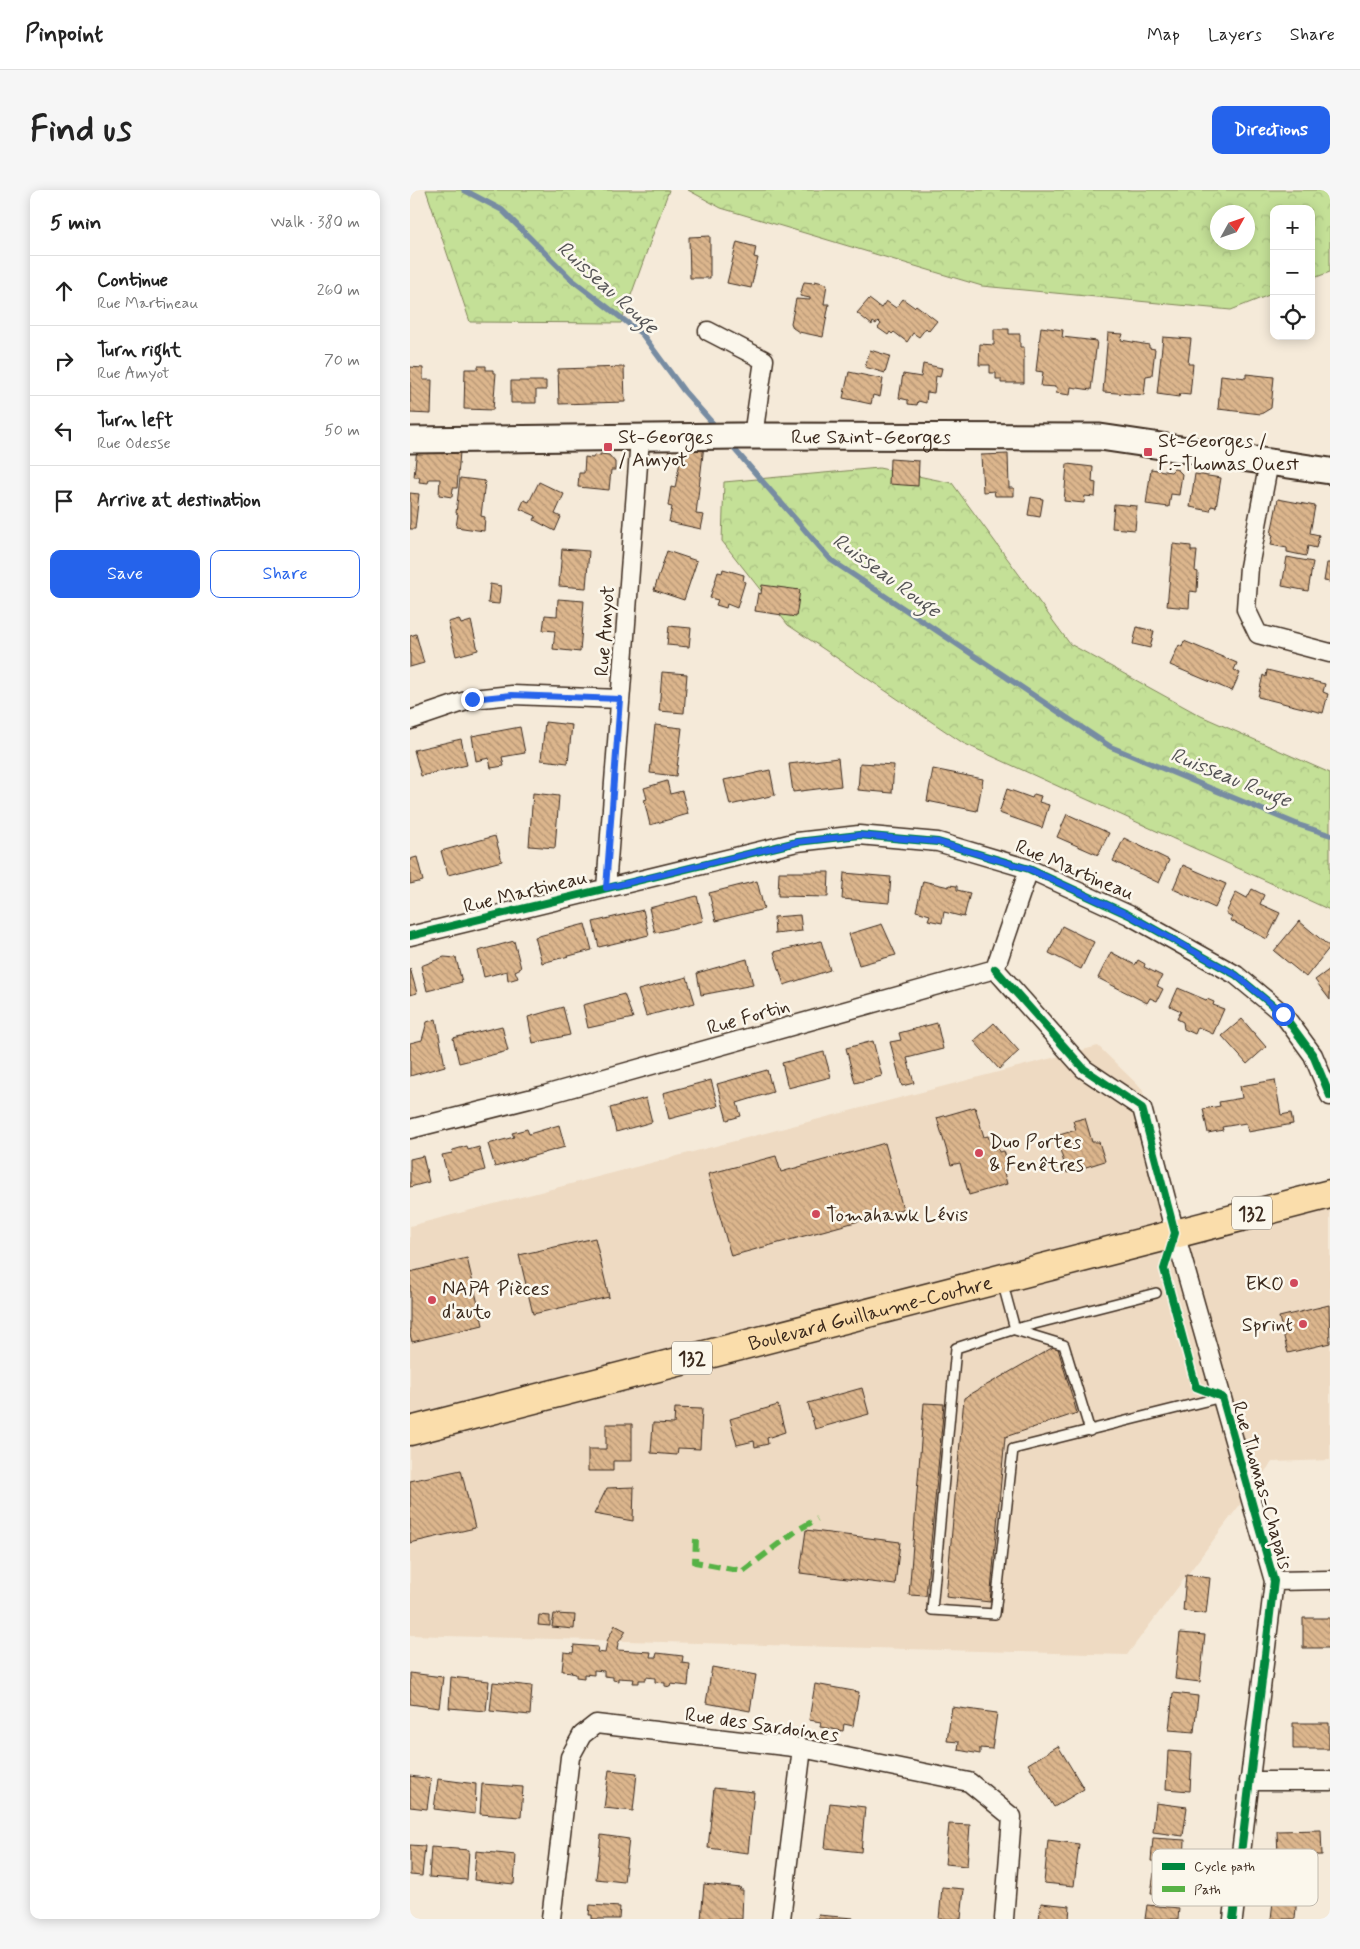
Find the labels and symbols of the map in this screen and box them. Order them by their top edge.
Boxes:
north arrow [1210,205,1255,250]
water label: Ruisseau Rouge [549,235,665,343]
place label: St-Georges / Amyot [618,424,713,474]
street label: Rue Saint-Georges [791,424,951,453]
place label: St-Georges / F.-Thomas Ouest [1158,428,1299,478]
marker: St-Georges / Amyot [602,441,614,453]
marker: St-Georges / F.-Thomas Ouest [1142,446,1154,458]
water label: Ruisseau Rouge [825,527,948,627]
street label: Rue Amyot [589,585,622,677]
route end [461,688,484,711]
water label: Ruisseau Rouge [1165,741,1296,817]
street label: Rue Martineau [1011,833,1138,908]
street label: Rue Martineau [461,864,590,921]
street label: Rue Fortin [704,993,793,1042]
route start [1272,1003,1295,1026]
place label: Duo Portes & Fenêtres [989,1129,1084,1179]
marker: Duo Portes & Fenêtres [973,1147,985,1159]
road number: 132 [1232,1196,1272,1230]
place label: Tomahawk Lévis [826,1202,968,1229]
marker: Tomahawk Lévis [810,1208,822,1220]
street label: Boulevard Guillaume-Couture [745,1270,995,1358]
place label: EKO [1245,1271,1284,1298]
place label: NAPA Pièces d'auto [442,1276,549,1326]
marker: EKO [1288,1277,1300,1289]
marker: NAPA Pièces d'auto [426,1294,438,1306]
place label: Sprint [1242,1312,1293,1339]
marker: Sprint [1297,1318,1309,1330]
road number: 132 [672,1342,712,1374]
street label: Rue Thomas-Chapais [1225,1398,1299,1573]
street label: Rue des Sardoines [683,1701,841,1750]
legend [1152,1849,1318,1906]
text: Cycle path [1194,1858,1255,1876]
text: Path [1194,1881,1221,1899]

